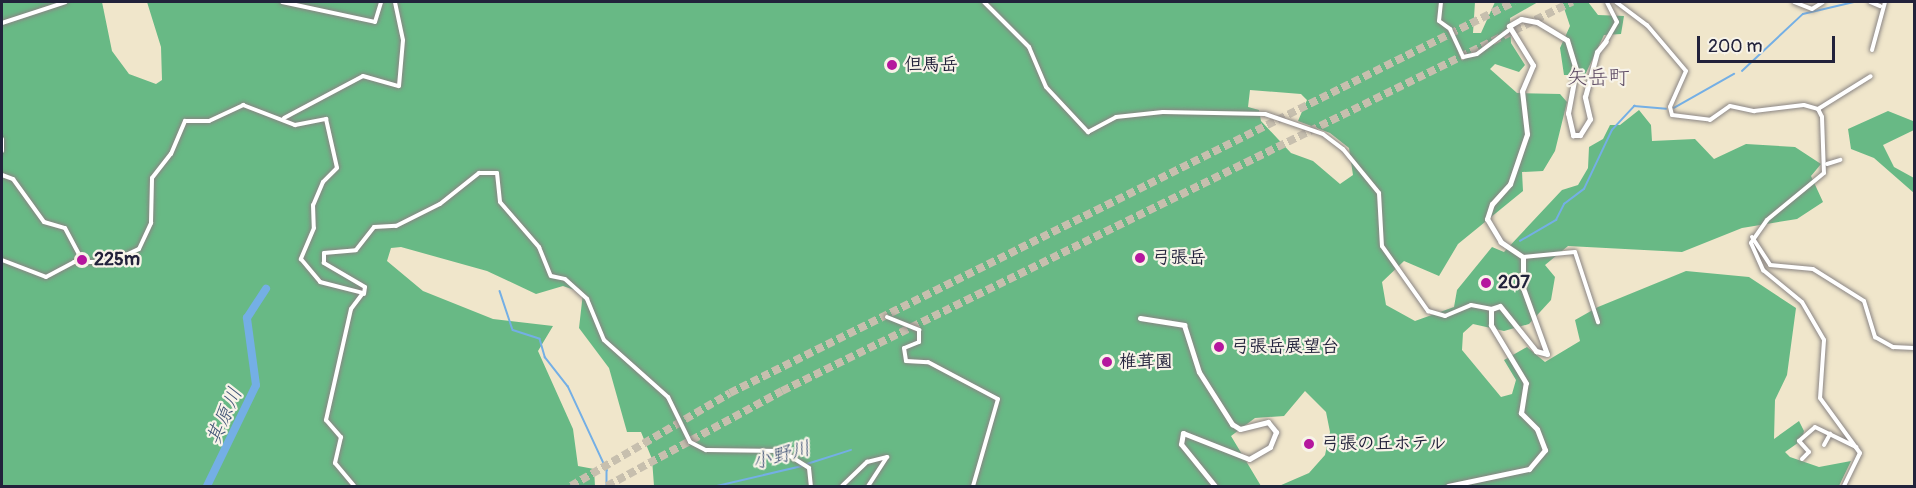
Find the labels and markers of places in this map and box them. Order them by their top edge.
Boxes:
place label: 但馬岳 [904,54,958,76]
marker: 但馬岳 [885,58,899,72]
place label: 弓張岳 [1152,247,1206,269]
place label: 225m [94,249,140,271]
marker: 弓張岳 [1133,251,1147,265]
marker: 225m [75,253,89,267]
place label: 207 [1498,272,1530,294]
marker: 207 [1479,276,1493,290]
place label: 弓張岳展望台 [1231,336,1339,358]
marker: 弓張岳展望台 [1212,340,1226,354]
place label: 椎茸園 [1119,351,1173,373]
marker: 椎茸園 [1100,355,1114,369]
place label: 弓張の丘ホテル [1321,433,1447,455]
marker: 弓張の丘ホテル [1302,437,1316,451]

